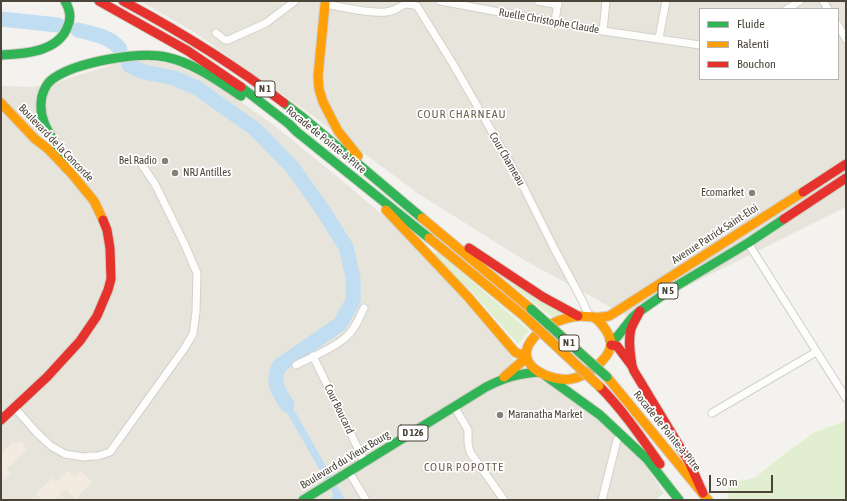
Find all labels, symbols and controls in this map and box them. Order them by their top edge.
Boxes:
street label: Ruelle Christophe Claude [498,6,600,36]
legend [699,8,839,80]
text: Fluide [737,17,765,31]
text: Ralenti [737,37,769,51]
text: Bouchon [737,57,776,71]
road number: N 1 [255,81,275,97]
street label: Boulevard de la Concorde [16,102,96,184]
street label: Rocade de Pointe-à-Pitre [283,104,369,176]
district label: COUR CHARNEAU [417,107,507,121]
street label: Cour Charneau [486,130,528,188]
place label: Bel Radio [119,154,157,168]
marker: Bel Radio [160,156,170,166]
place label: NRJ Antilles [183,166,231,180]
marker: NRJ Antilles [170,168,180,178]
place label: Ecomarket [701,186,744,200]
marker: Ecomarket [747,188,757,198]
street label: Avenue Patrick Saint-Eloi [669,201,761,267]
road number: N 5 [658,283,678,299]
road number: N 1 [559,335,579,351]
street label: Cour Boucard [321,382,357,436]
street label: Rocade de Pointe-à-Pitre [631,388,703,474]
place label: Maranatha Market [508,408,583,422]
marker: Maranatha Market [495,410,505,420]
road number: D 126 [398,425,428,441]
street label: Boulevard du Vieux Bourg [298,428,392,492]
district label: COUR POPOTTE [424,460,504,474]
scale bar [711,467,775,493]
text: 50 m [716,475,738,489]

